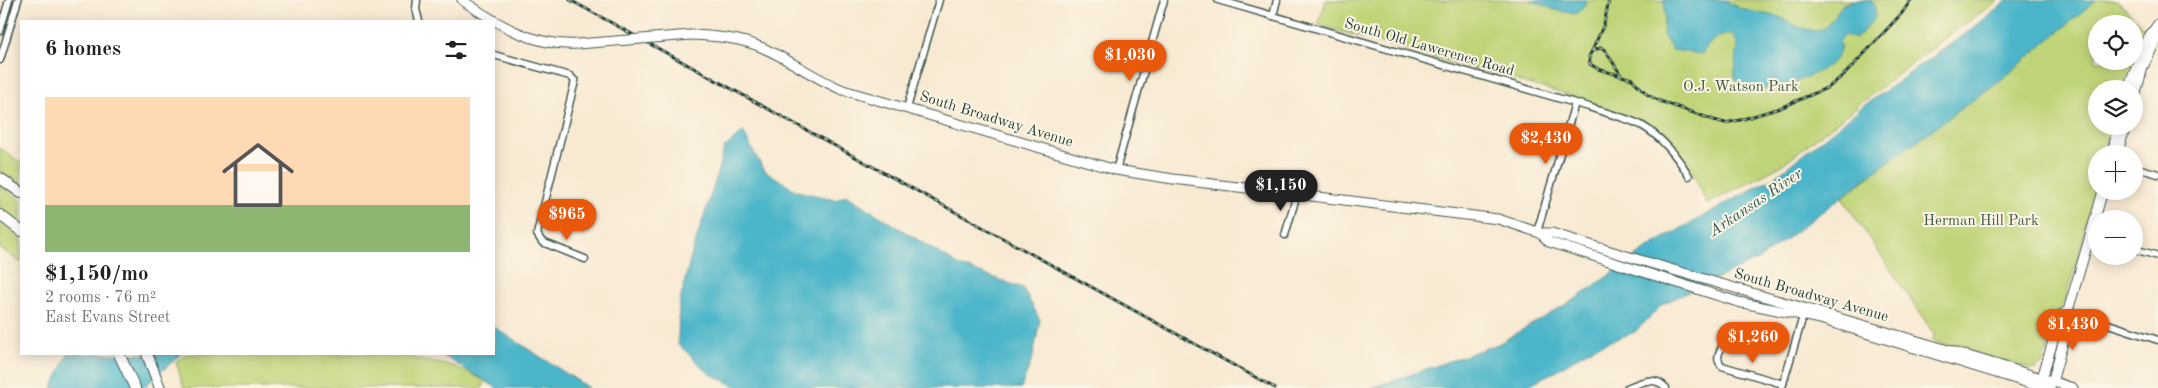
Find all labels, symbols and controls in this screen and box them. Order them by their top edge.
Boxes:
map controls [2088,15,2143,265]
button: locate [2088,15,2143,70]
street label: South Old Lawerence Road [1342,17,1516,80]
icon: filters [442,36,470,64]
text: 6 homes [45,39,121,60]
pin: $1,030 [1089,39,1171,82]
text: $1,030 [1105,48,1155,64]
park label: O.J. Watson Park [1683,80,1799,95]
button: layers [2088,80,2143,135]
street label: South Broadway Avenue [917,89,1075,151]
pin: $2,430 [1505,122,1587,165]
icon: home [213,130,303,220]
text: $2,430 [1521,131,1571,147]
button: + [2088,145,2143,200]
water label: Arkansas River [1706,165,1806,241]
pin: $1,150 [1240,170,1322,212]
text: $1,150 [1256,178,1306,194]
pin: $965 [537,198,597,241]
text: $965 [548,207,586,223]
button: − [2088,210,2143,265]
park label: Herman Hill Park [1923,214,2039,229]
text: $1,150/mo [45,264,149,285]
street label: South Broadway Avenue [1732,267,1890,325]
text: 2 rooms · 76 m² [45,290,156,306]
pin: $1,430 [2032,308,2114,351]
text: East Evans Street [45,310,170,326]
text: $1,430 [2048,317,2098,333]
pin: $1,260 [1712,322,1794,364]
text: $1,260 [1728,330,1778,346]

